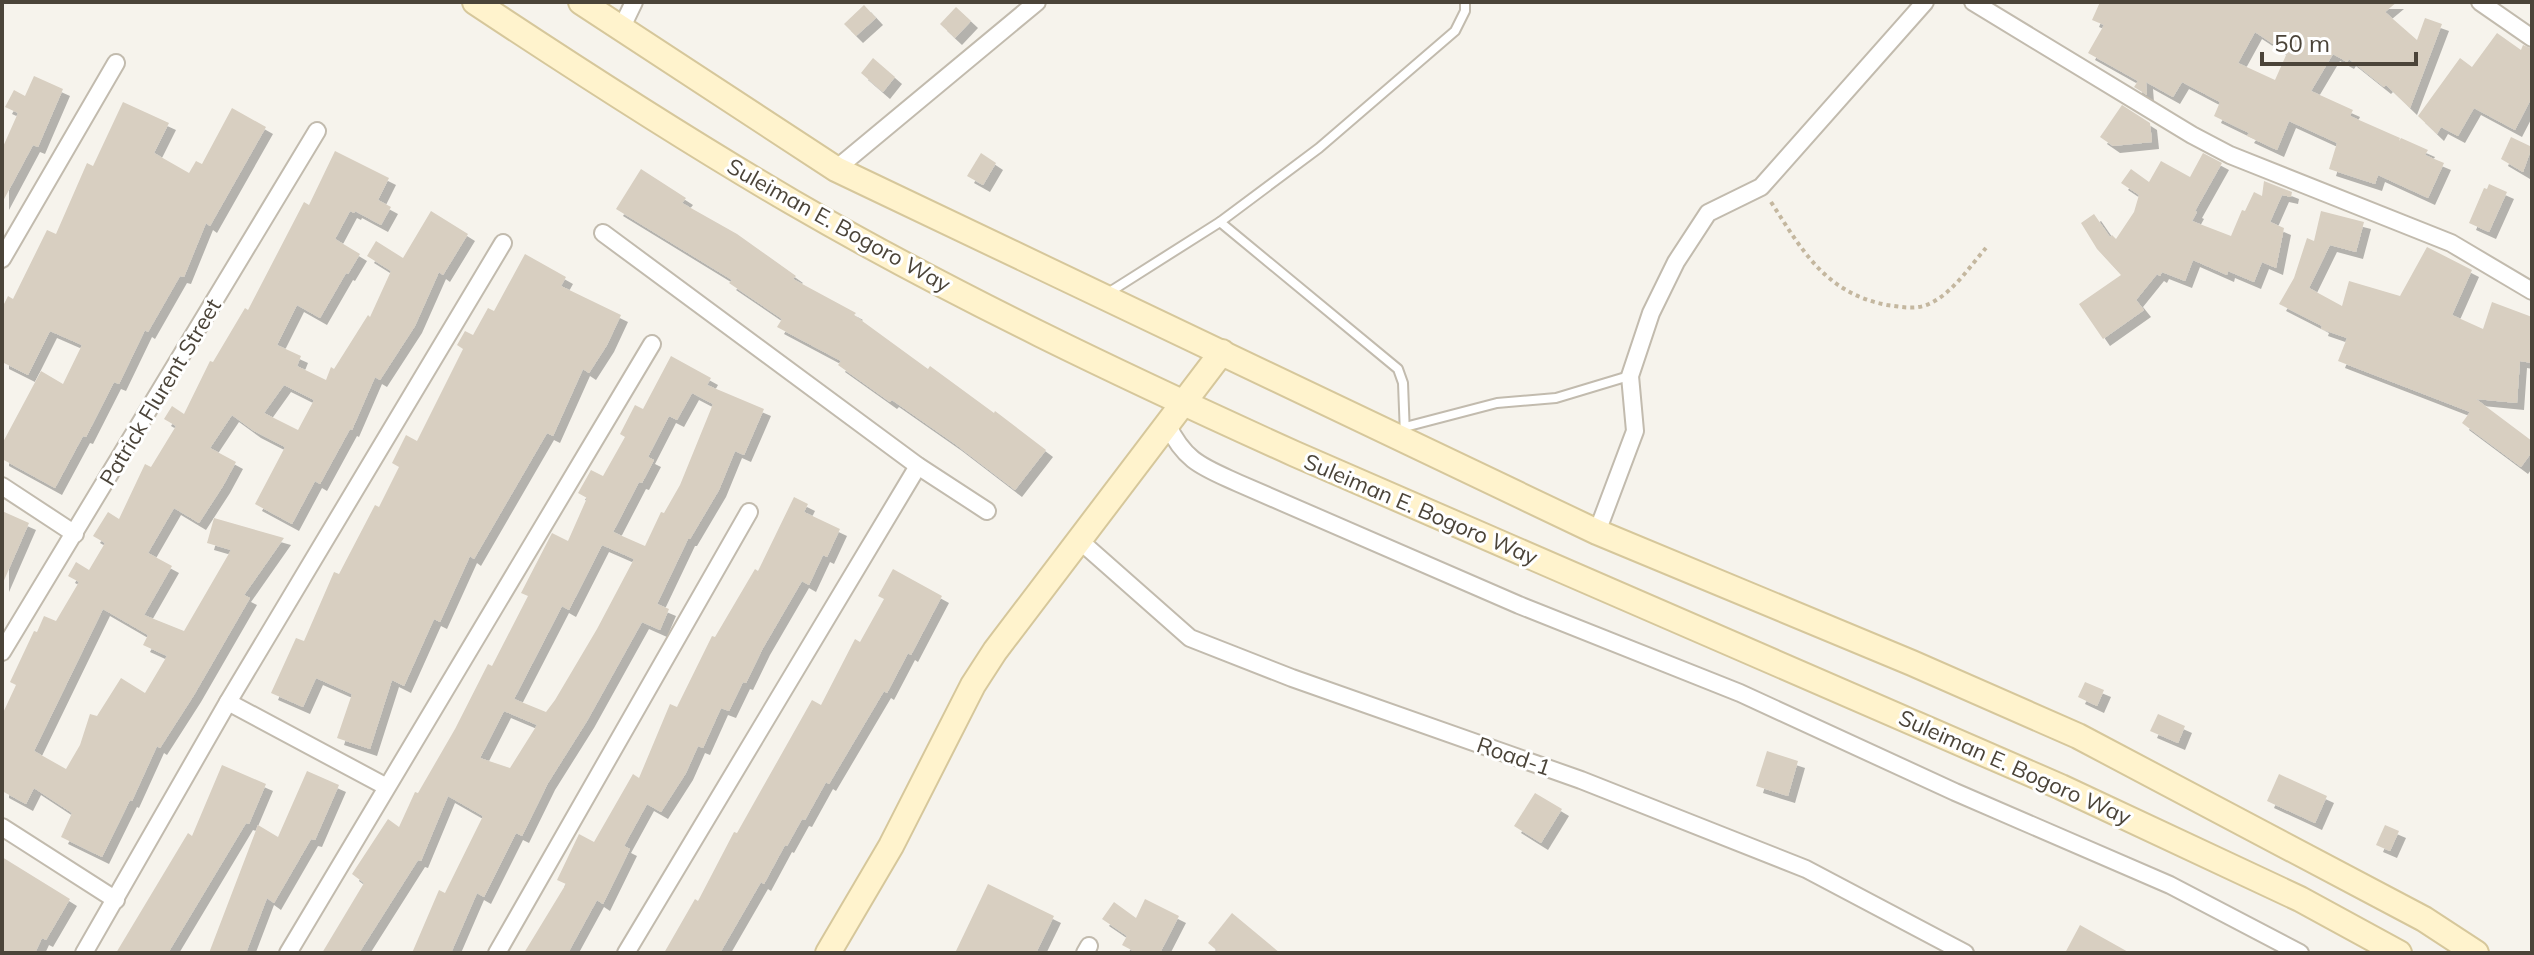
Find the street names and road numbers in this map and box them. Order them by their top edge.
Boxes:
street label: Suleiman E. Bogoro Way [722,152,956,298]
street label: Patrick Flurent Street [93,293,227,491]
street label: Suleiman E. Bogoro Way [1300,447,1542,571]
street label: Suleiman E. Bogoro Way [1894,703,2136,831]
street label: Road-1 [1473,730,1555,782]

